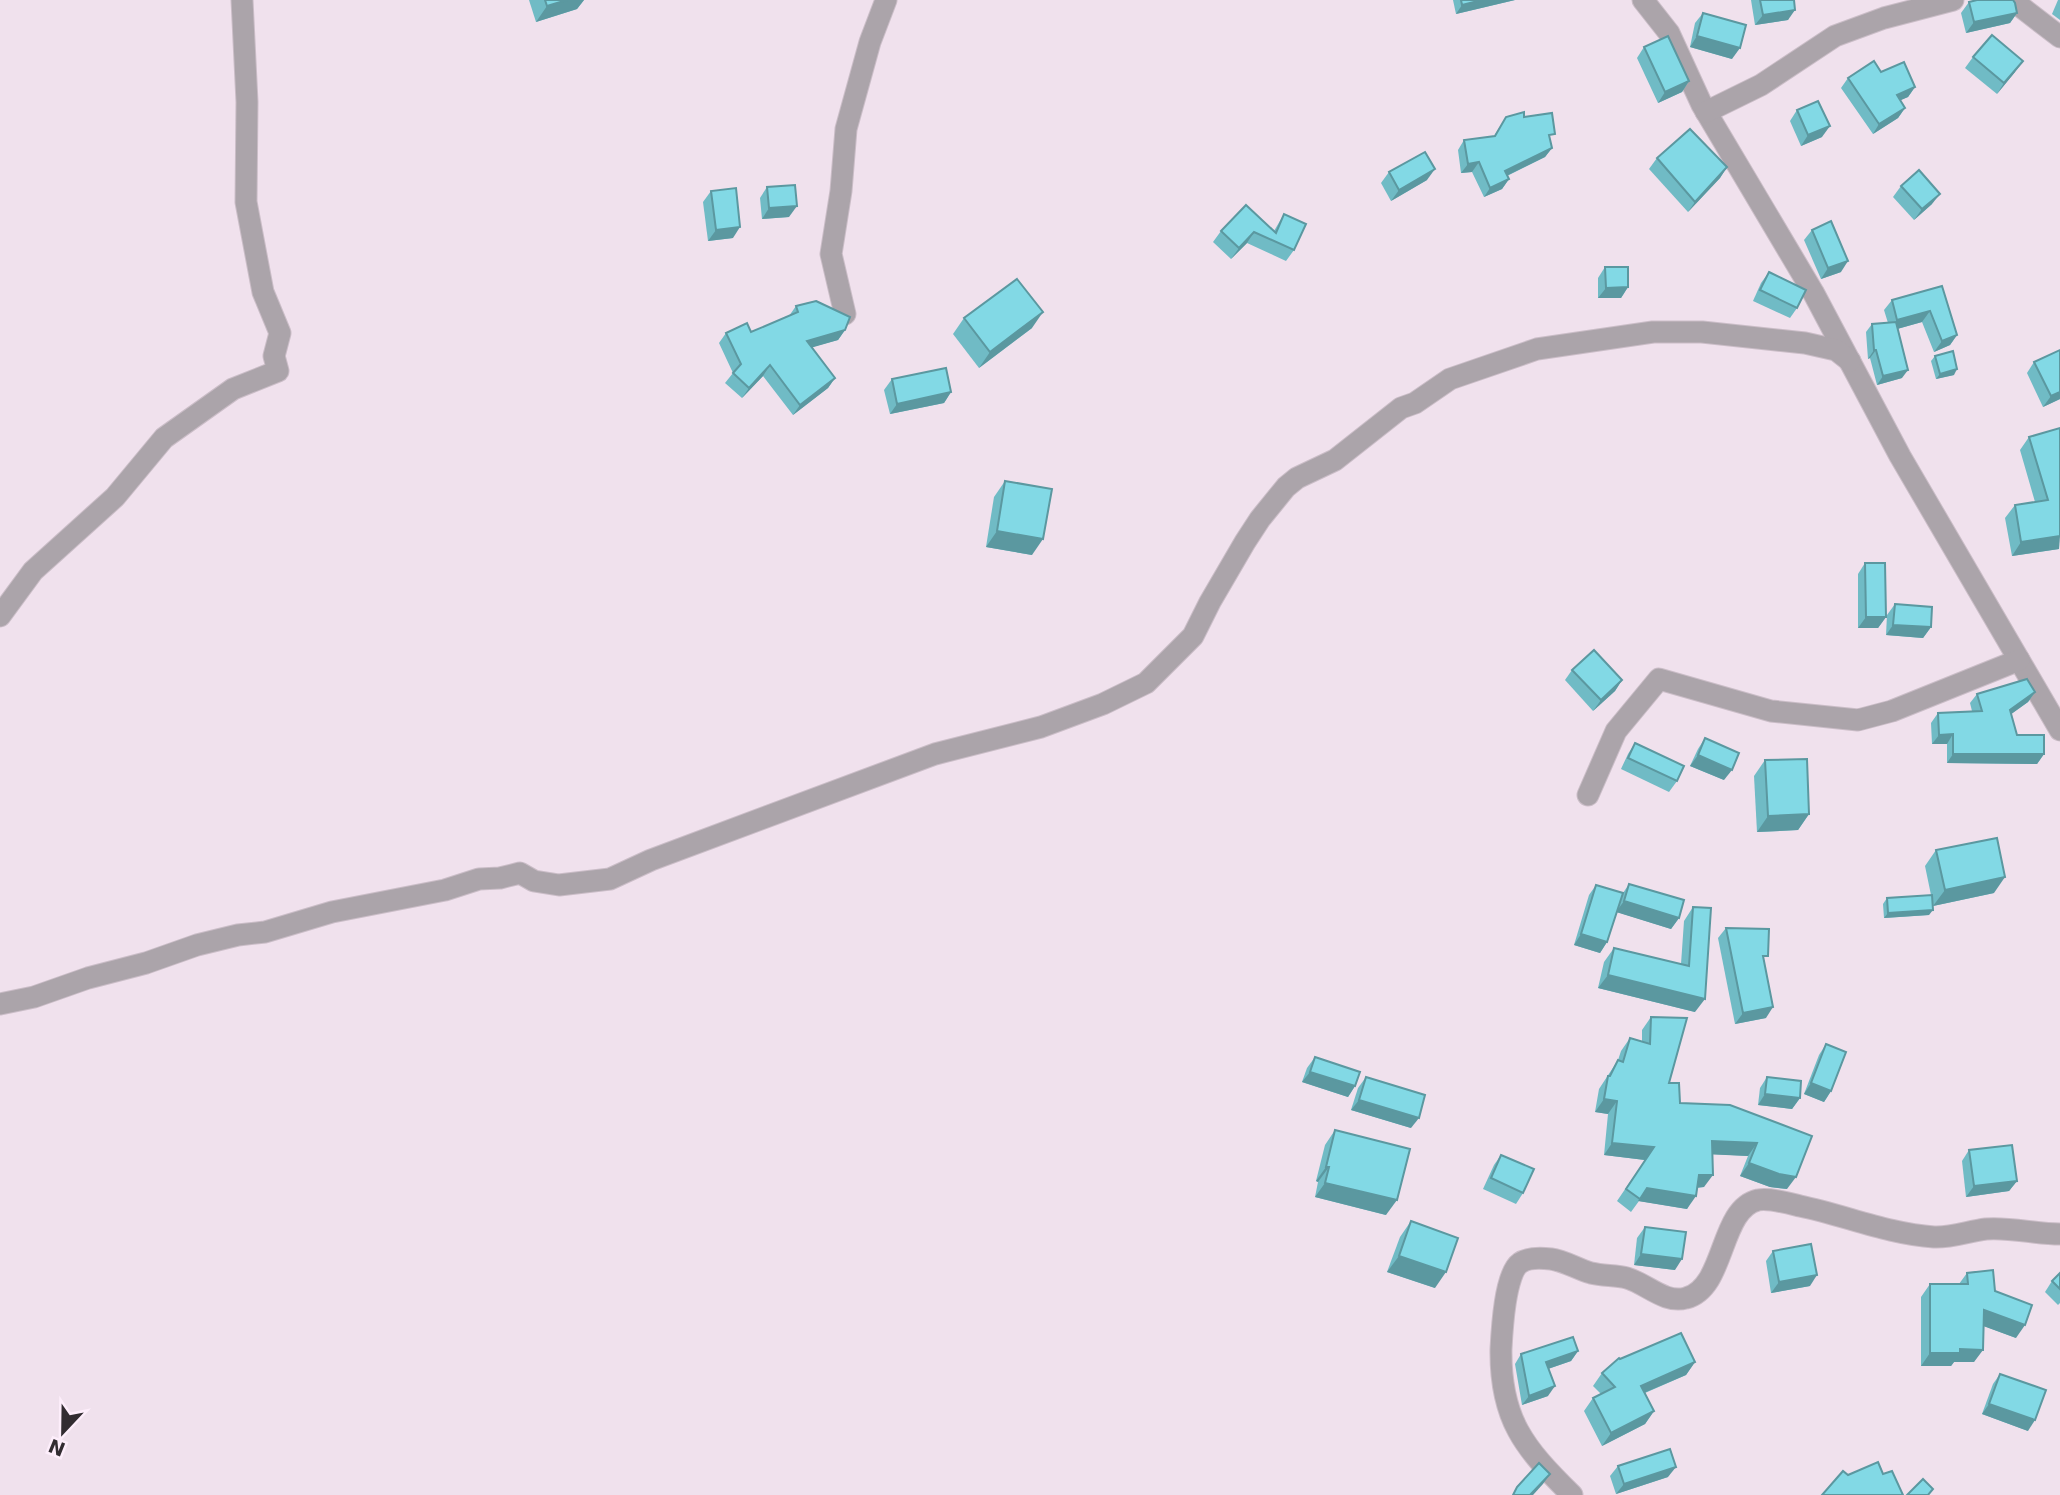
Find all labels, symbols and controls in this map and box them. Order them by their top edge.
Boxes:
north arrow [28,1397,98,1467]
text: N [45,1435,68,1461]

